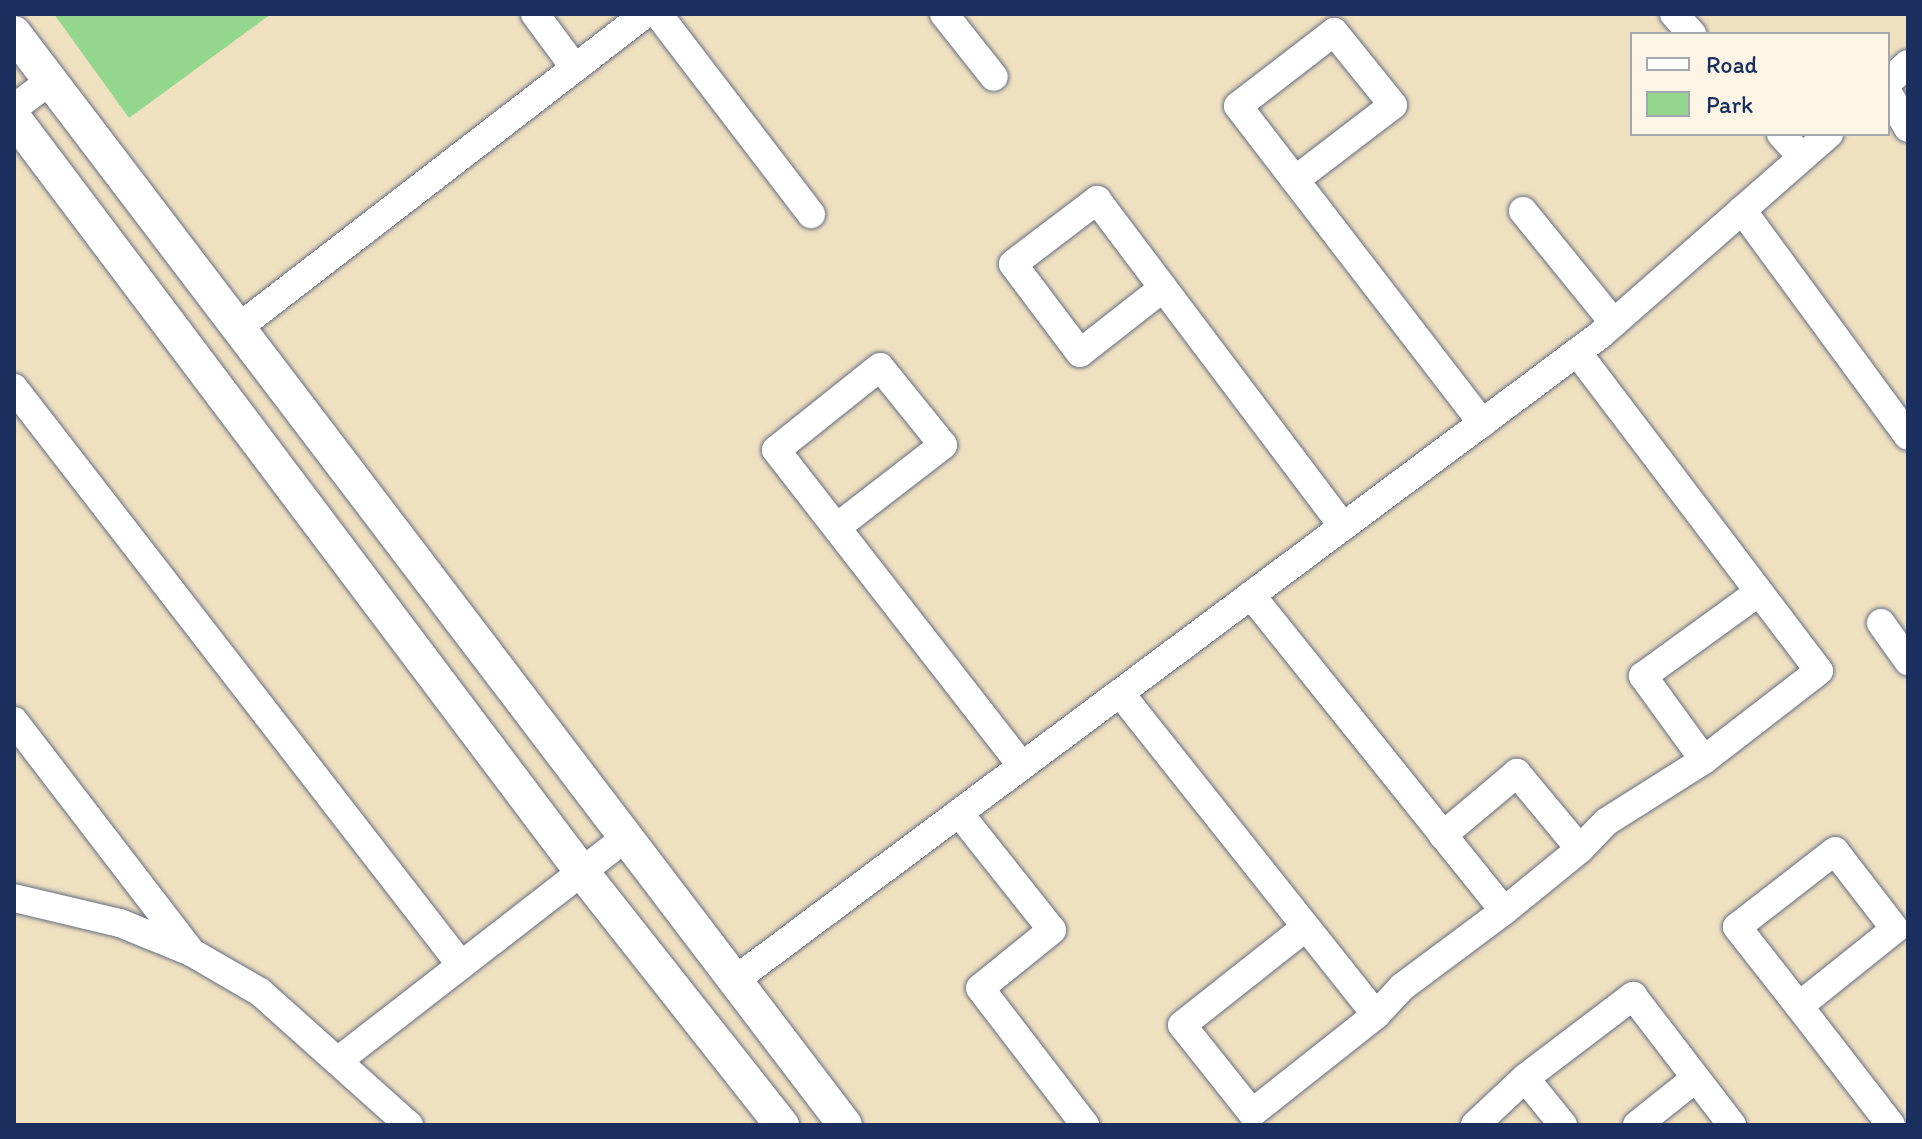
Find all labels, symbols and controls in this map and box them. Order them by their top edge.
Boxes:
legend [1630,32,1890,136]
text: Road [1706,50,1758,79]
text: Park [1706,90,1753,119]

